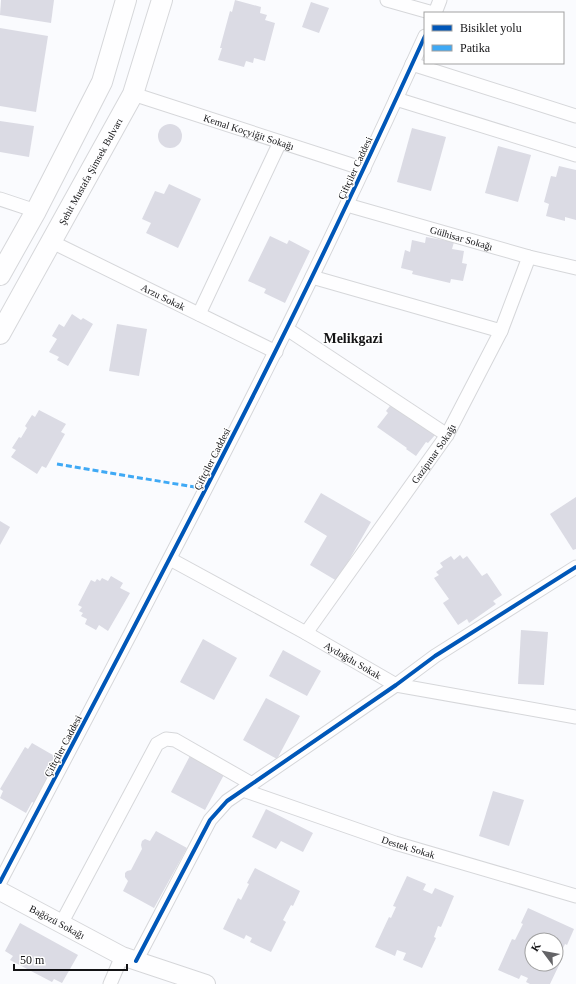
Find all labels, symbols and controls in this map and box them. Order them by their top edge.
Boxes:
legend [424,12,564,64]
text: Bisiklet yolu [460,21,522,35]
text: Patika [460,41,491,55]
street label: Kemal Koçyiğit Sokağı [202,112,296,152]
street label: Şehit Mustafa Şimsek Bulvarı [56,116,124,227]
street label: Çiftçiler Caddesi [336,135,374,201]
street label: Gülhisar Sokağı [429,224,494,252]
street label: Arzu Sokak [140,281,187,312]
district label: Melikgazi [323,331,383,346]
street label: Gazipınar Sokağı [409,422,457,485]
street label: Çiftçiler Caddesi [192,426,232,492]
street label: Aydoğdu Sokak [323,639,383,681]
street label: Çiftçiler Caddesi [42,713,84,779]
street label: Destek Sokak [380,833,437,860]
street label: Bağözü Sokağı [28,902,87,941]
north arrow [524,932,564,972]
text: K [528,940,543,954]
scale bar [14,946,127,972]
text: 50 m [20,953,45,967]

